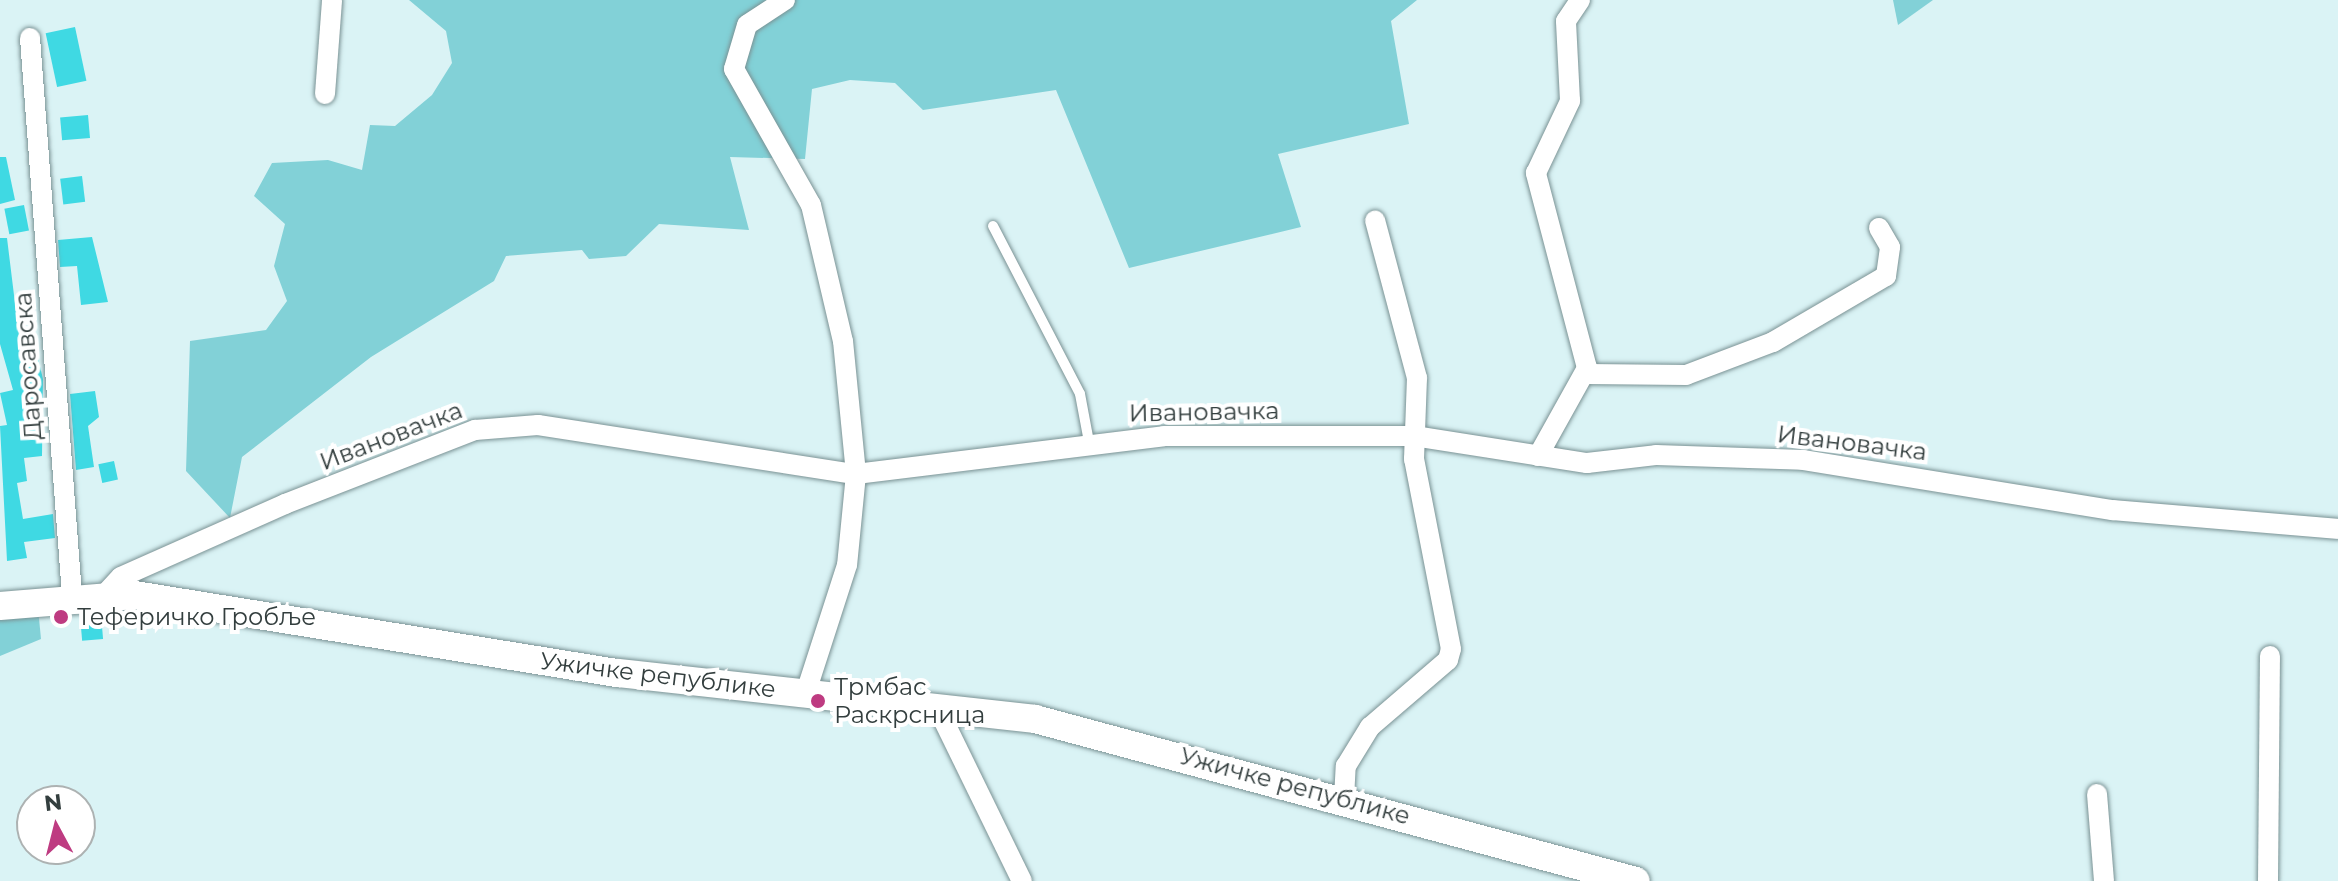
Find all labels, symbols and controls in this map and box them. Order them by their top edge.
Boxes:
street label: Даросавска [8,291,48,441]
street label: Ивановачка [316,396,466,476]
street label: Ивановачка [1129,396,1279,428]
street label: Ивановачка [1776,420,1928,466]
place label: Теферичко Гробље [77,603,316,631]
marker: Теферичко Гробље [52,608,70,626]
street label: Ужичке републике [538,646,778,704]
place label: Трмбас Раскрсница [834,673,985,729]
marker: Трмбас Раскрсница [809,692,827,710]
street label: Ужичке републике [1177,741,1413,831]
north arrow [16,785,96,865]
text: N [43,788,64,817]

